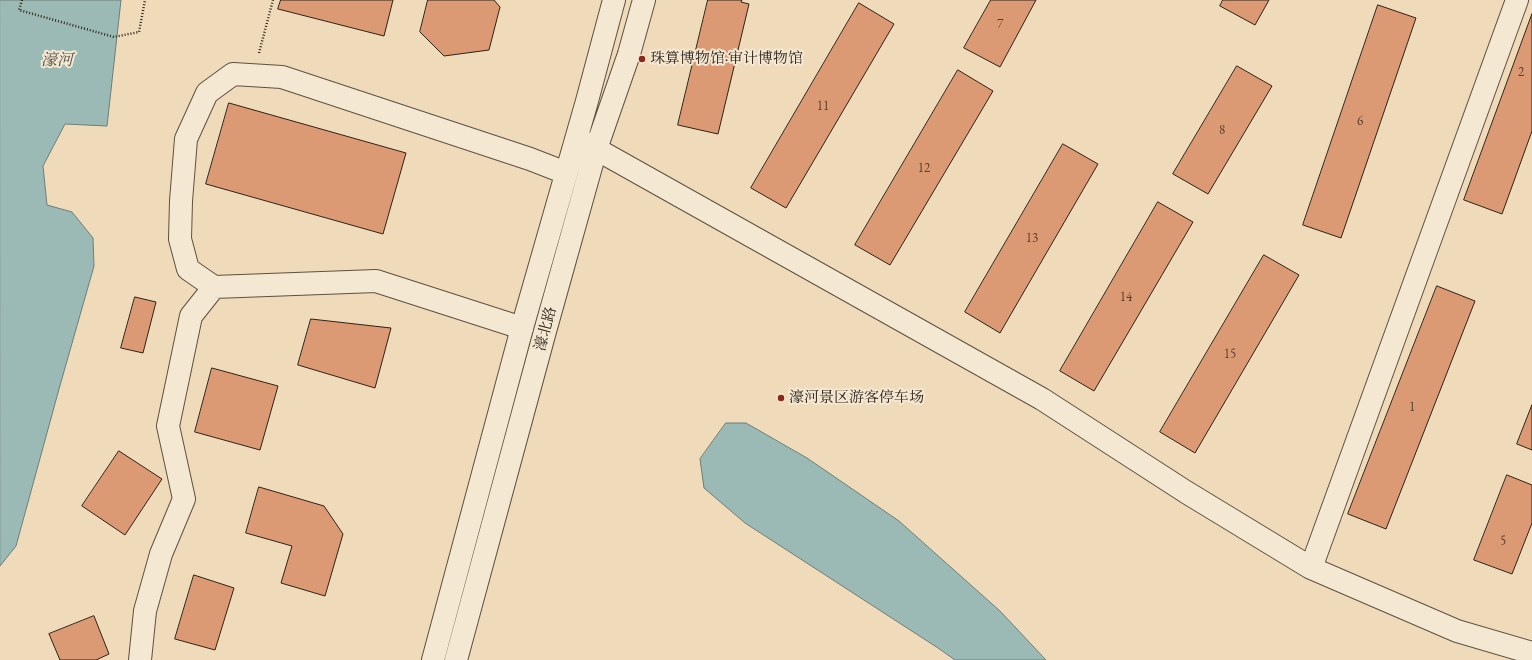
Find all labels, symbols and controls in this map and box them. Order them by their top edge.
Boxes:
house number: 7 [997,16,1003,32]
place label: 珠算博物馆·审计博物馆 [650,50,803,68]
water label: 濠河 [41,51,73,71]
marker: 珠算博物馆·审计博物馆 [637,54,647,64]
house number: 2 [1518,64,1524,80]
house number: 11 [817,98,829,114]
house number: 6 [1357,113,1363,129]
house number: 8 [1219,122,1225,138]
house number: 12 [918,160,930,176]
house number: 13 [1026,230,1038,246]
house number: 14 [1120,289,1132,305]
street label: 濠北路 [531,305,561,353]
house number: 15 [1224,346,1236,362]
place label: 濠河景区游客停车场 [789,389,924,407]
marker: 濠河景区游客停车场 [776,393,786,403]
house number: 1 [1409,399,1415,415]
house number: 5 [1500,533,1506,549]

